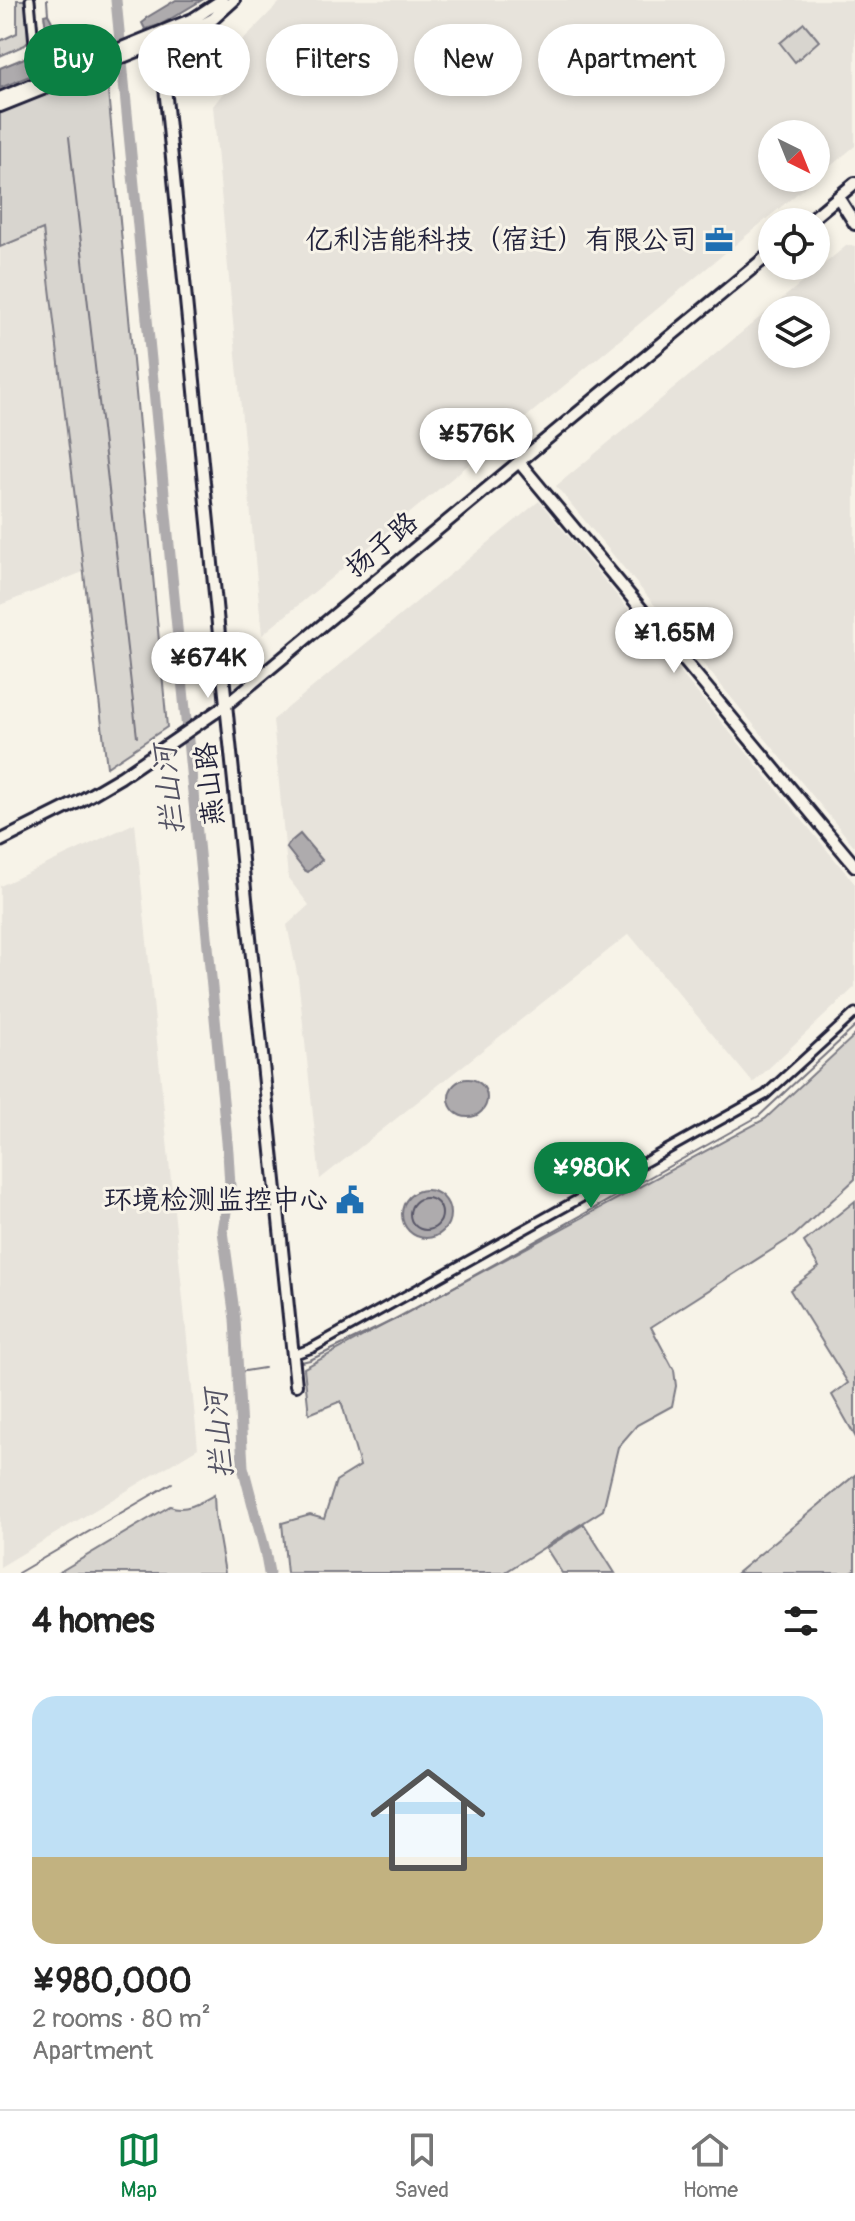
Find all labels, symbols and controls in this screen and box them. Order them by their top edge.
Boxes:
chip: Buy [24,24,122,96]
chip: Rent [138,24,250,96]
chip: Filters [266,24,398,96]
chip: New [414,24,522,96]
chip: Apartment [538,24,725,96]
north arrow [758,120,830,192]
map controls [758,120,830,368]
button: locate [758,208,830,280]
place label: 亿利洁能科技（宿迁）有限公司 [305,223,697,258]
office icon: 亿利洁能科技（宿迁）有限公司 [704,225,734,255]
button: layers [758,296,830,368]
pin: ¥576K [420,408,532,476]
text: ¥576K [438,418,514,450]
street label: 扬子路 [339,505,425,585]
pin: ¥1.65M [609,607,739,675]
text: ¥1.65M [633,617,715,649]
pin: ¥674K [152,632,264,700]
text: ¥674K [169,642,247,674]
water label: 拦山河 [145,738,192,837]
street label: 燕山路 [188,740,232,828]
pin: ¥980K [535,1142,647,1210]
text: ¥980K [552,1152,630,1184]
place label: 环境检测监控中心 [104,1183,328,1218]
public building icon: 环境检测监控中心 [335,1185,365,1215]
water label: 拦山河 [196,1383,241,1480]
icon: filters [779,1599,823,1643]
text: 4 homes [32,1600,154,1643]
icon: home [356,1748,500,1892]
text: ¥980,000 [32,1960,192,2003]
text: 2 rooms · 80 m² [32,2003,211,2035]
text: Apartment [32,2035,153,2067]
tab: Map [117,2128,161,2204]
tab: Saved [394,2128,449,2204]
tab: Home [683,2128,738,2204]

